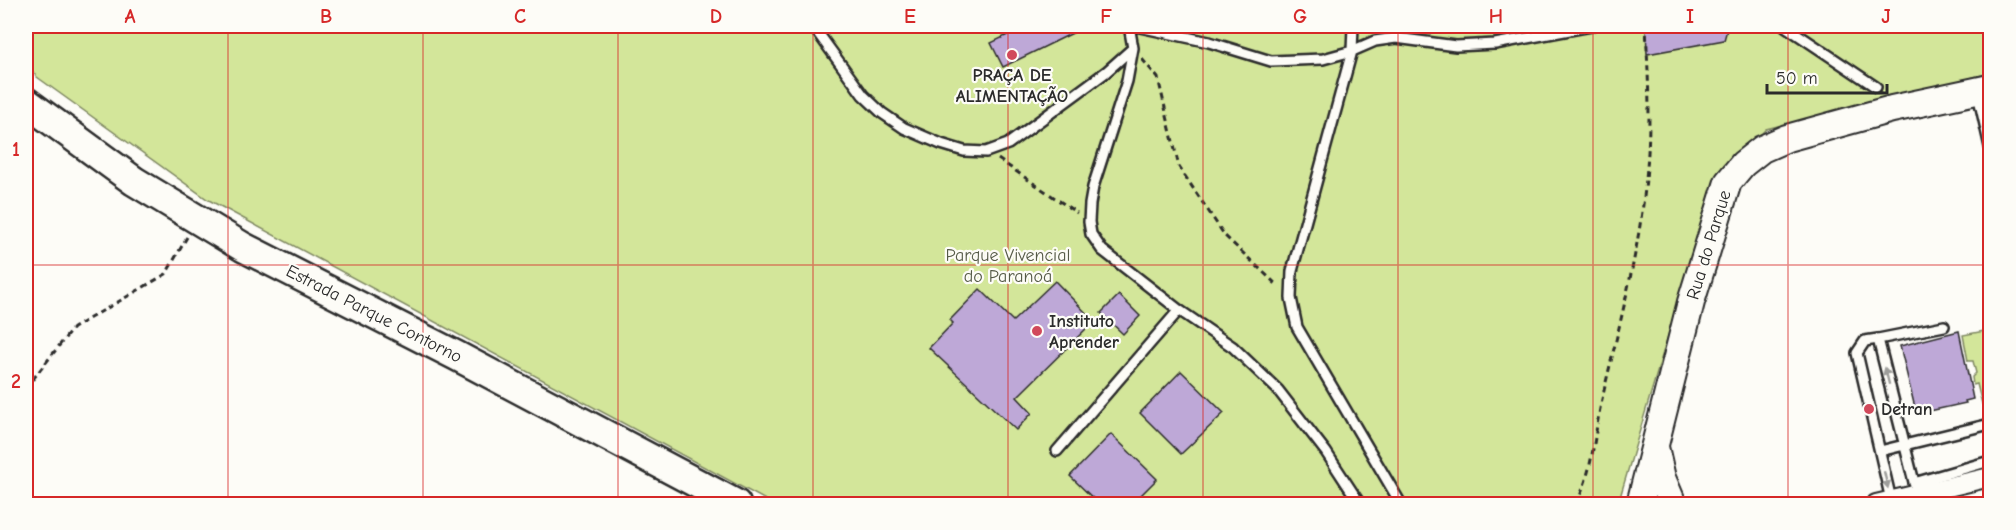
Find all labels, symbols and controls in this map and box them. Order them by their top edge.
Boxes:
text: A [124,5,136,28]
text: B [320,5,332,28]
text: C [514,5,526,28]
text: D [710,5,722,28]
text: E [904,5,916,28]
text: F [1100,5,1112,28]
text: G [1293,5,1307,28]
text: H [1489,5,1503,28]
text: I [1686,5,1694,28]
text: J [1881,5,1891,28]
marker: PRAÇA DE ALIMENTAÇÃO [1005,48,1019,62]
scale bar [1767,57,1887,95]
place label: PRAÇA DE ALIMENTAÇÃO [956,65,1068,107]
text: 50 m [1776,68,1818,89]
text: 1 [12,138,20,161]
street label: Rua do Parque [1682,188,1736,302]
park label: Parque Vivencial do Paranoá [946,245,1070,287]
street label: Estrada Parque Contorno [282,260,466,368]
place label: Instituto Aprender [1049,311,1120,353]
marker: Instituto Aprender [1030,324,1044,338]
one-way arrow [1882,367,1891,385]
text: 2 [11,370,21,393]
place label: Detran [1881,399,1933,420]
marker: Detran [1862,402,1876,416]
one-way arrow [1882,471,1892,489]

